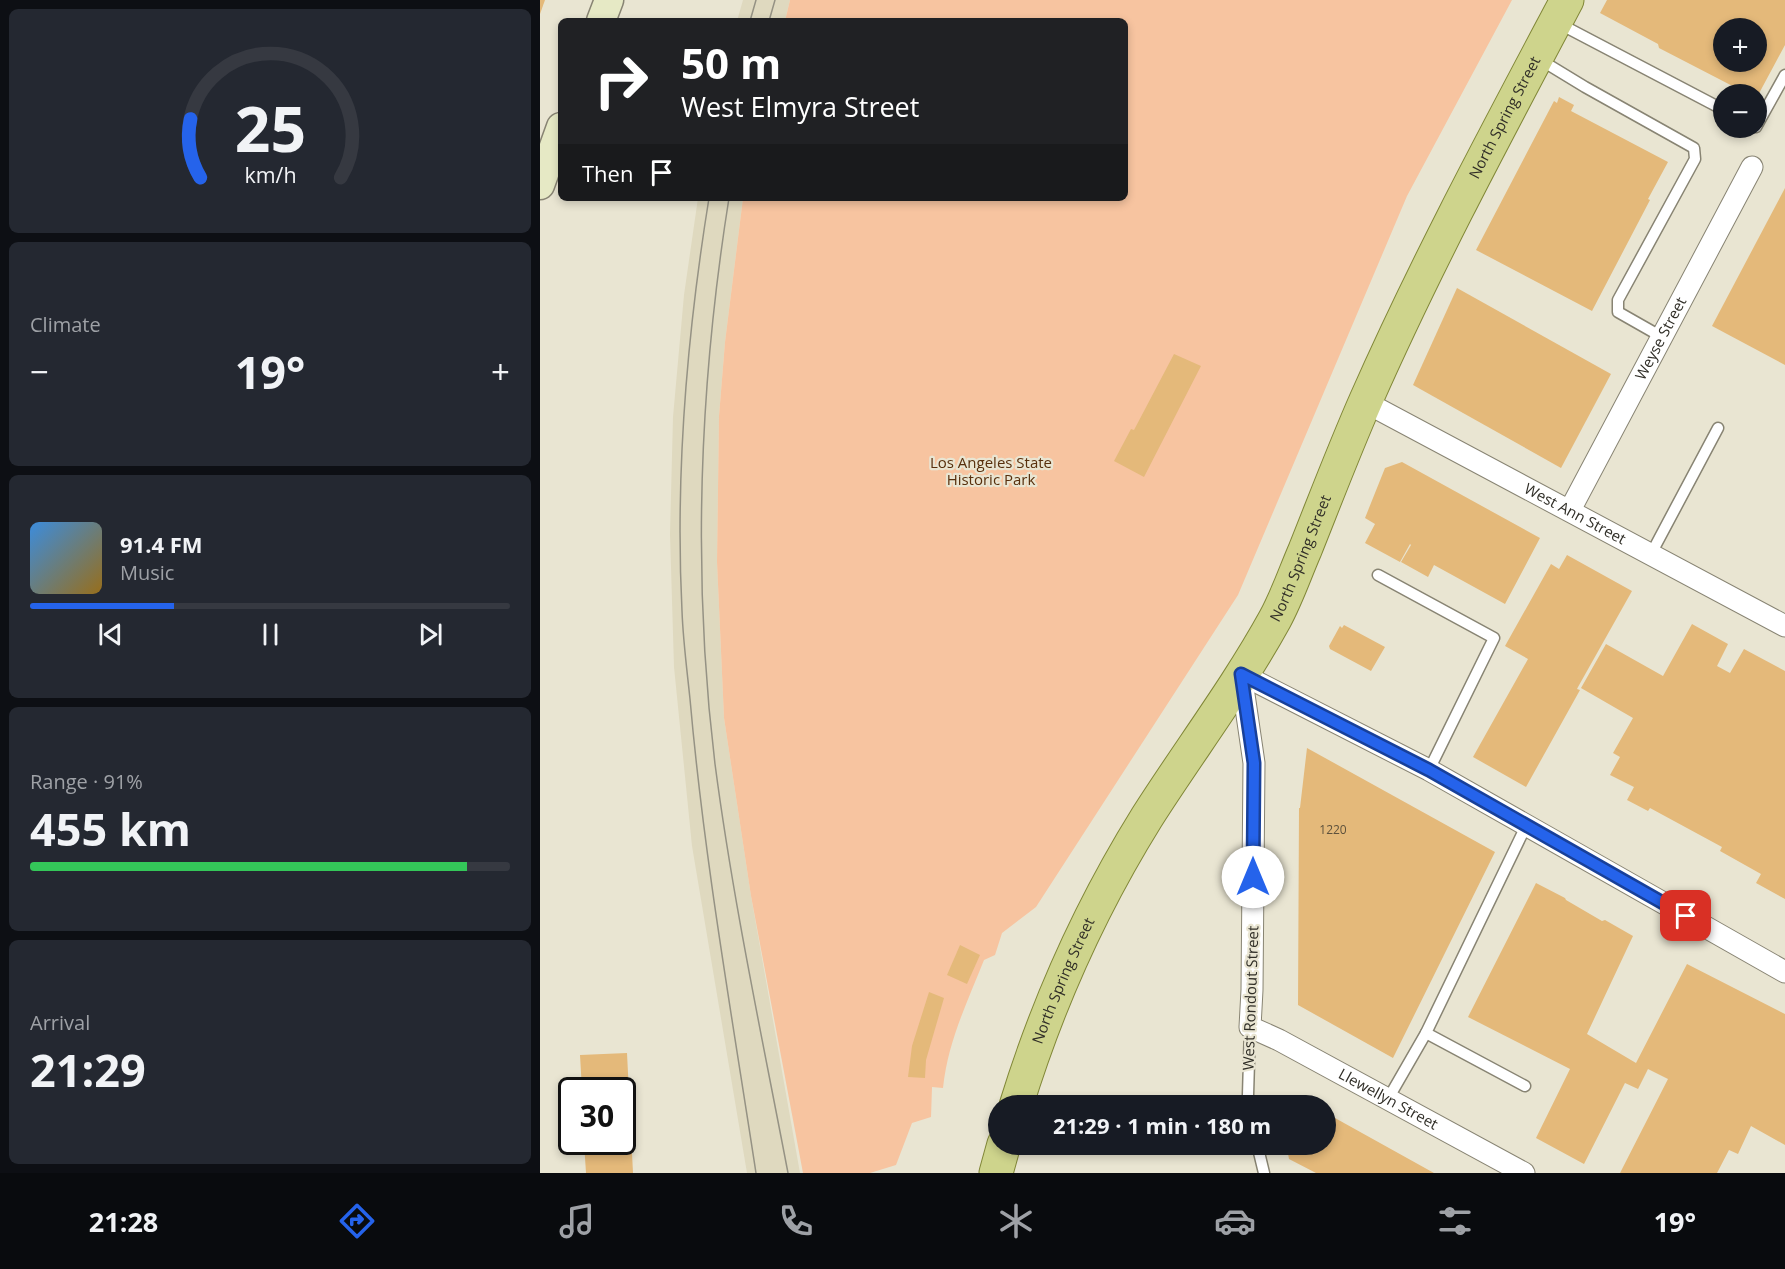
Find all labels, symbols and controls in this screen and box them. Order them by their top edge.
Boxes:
map controls [1713,18,1767,138]
button: + [1713,18,1767,72]
text: 50 m [681,34,781,91]
icon: right [582,42,660,120]
street label: North Spring Street [1464,52,1544,182]
button: − [1713,84,1767,138]
text: 25 [234,85,306,170]
text: West Elmyra Street [681,88,919,125]
icon: arrive [645,156,678,189]
text: Then [582,158,633,188]
text: km/h [244,160,296,189]
street label: Weyse Street [1630,293,1690,383]
text: Climate [30,311,101,338]
text: 19° [235,341,305,402]
text: − [30,349,49,394]
text: + [491,349,510,394]
park label: Los Angeles State Historic Park [930,452,1052,489]
street label: West Ann Street [1521,478,1630,548]
street label: North Spring Street [1264,492,1335,625]
text: 91.4 FM [120,529,203,559]
text: Music [120,559,174,586]
icon: previous [94,618,127,651]
icon: pause [254,618,287,651]
icon: next [414,618,447,651]
text: Range · 91% [30,768,143,795]
text: 455 km [30,798,191,859]
house number: 1220 [1319,821,1347,838]
position arrow [1221,845,1285,909]
pin [1660,890,1711,941]
icon: arrive [1669,899,1702,932]
street label: North Spring Street [1027,914,1099,1046]
street label: West Rondout Street [1237,925,1263,1071]
text: Arrival [30,1009,90,1036]
text: 21:29 [30,1039,146,1100]
street label: Llewellyn Street [1335,1063,1442,1133]
speed limit sign: 30 [558,1077,636,1155]
text: 21:29 · 1 min · 180 m [1053,1110,1271,1140]
icon: directions [336,1200,378,1242]
icon: music [556,1200,598,1242]
icon: phone [775,1200,817,1242]
icon: climate [995,1200,1037,1242]
icon: car [1214,1200,1256,1242]
icon: filters [1434,1200,1476,1242]
text: 21:28 [89,1203,158,1240]
text: 19° [1654,1203,1696,1240]

